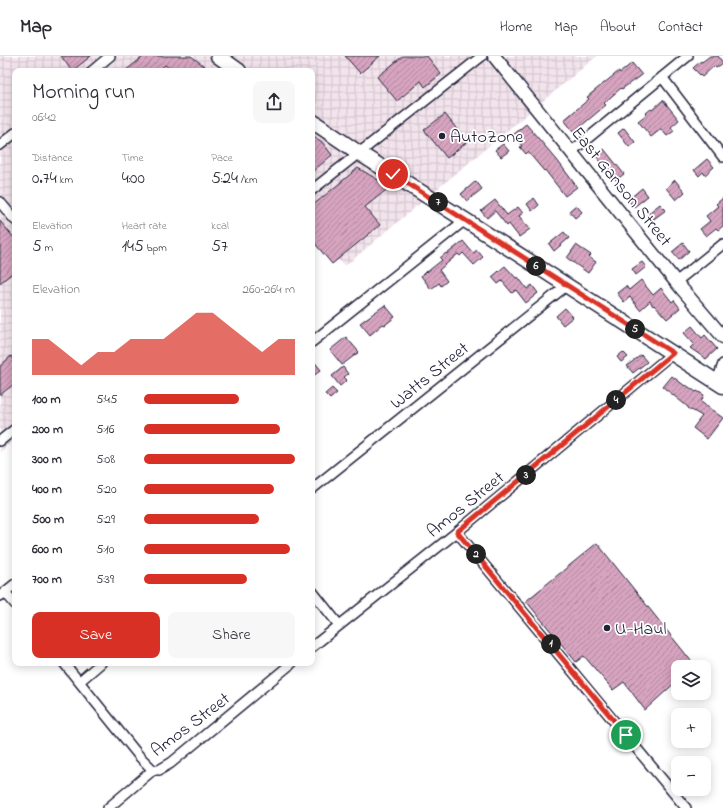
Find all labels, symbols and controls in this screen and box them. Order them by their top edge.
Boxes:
text: Map [20,14,52,41]
text: Home [500,17,532,38]
text: Map [554,17,578,38]
text: About [600,17,636,38]
text: Contact [658,17,703,38]
text: Morning run [32,77,135,109]
button: share [253,81,295,123]
text: 06:42 [32,108,56,127]
street label: East Ganson Street [564,122,677,253]
place label: AutoZone [450,125,524,151]
marker: AutoZone [437,131,447,141]
text: Distance [32,150,73,166]
text: Time [122,150,143,166]
text: Pace [211,150,233,166]
pin [376,157,410,191]
icon: check [382,163,404,185]
text: 0.74 [32,166,57,191]
text: 4:00 [122,166,145,191]
text: 5:24 [211,166,238,191]
text: km [57,172,73,188]
text: /km [238,172,257,188]
pin: 7 [428,192,448,212]
text: 7 [436,194,440,210]
text: Elevation [32,218,72,234]
text: Heart rate [122,218,167,234]
text: kcal [211,218,229,234]
text: 5 [32,234,42,259]
text: 145 [122,234,144,259]
text: 57 [211,234,228,259]
text: m [42,240,53,256]
text: bpm [144,240,167,256]
pin: 6 [526,256,546,276]
text: 6 [534,258,538,274]
text: Elevation [32,280,80,299]
text: 260–264 m [243,280,295,299]
pin: 5 [625,319,645,339]
text: 5 [632,321,638,337]
street label: Watts Street [385,337,475,416]
text: 100 m [32,390,61,409]
text: 5:45 [96,390,117,409]
pin: 4 [606,390,626,410]
text: 4 [614,392,618,408]
text: 200 m [32,420,63,439]
text: 5:16 [96,420,114,439]
text: 300 m [32,450,62,469]
text: 5:08 [96,450,115,469]
pin: 3 [516,465,536,485]
street label: Amos Street [422,466,511,545]
text: 3 [524,467,528,483]
text: 400 m [32,480,62,499]
text: 5:20 [96,480,117,499]
text: 500 m [32,510,64,529]
text: 5:29 [96,510,115,529]
text: 600 m [32,540,62,559]
text: 5:10 [96,540,114,559]
pin: 2 [466,544,486,564]
text: 2 [473,546,479,562]
text: 700 m [32,570,62,589]
text: 5:39 [96,570,114,589]
button: Save [32,612,160,658]
button: Share [168,612,295,658]
place label: U-Haul [615,617,667,643]
marker: U-Haul [602,623,612,633]
pin: 1 [541,634,561,654]
text: 1 [549,636,553,652]
map controls [671,660,711,796]
button: layers [671,660,711,700]
street label: Amos Street [146,687,236,764]
button: + [671,708,711,748]
pin [609,718,643,752]
icon: arrive [615,724,637,746]
button: − [671,756,711,796]

